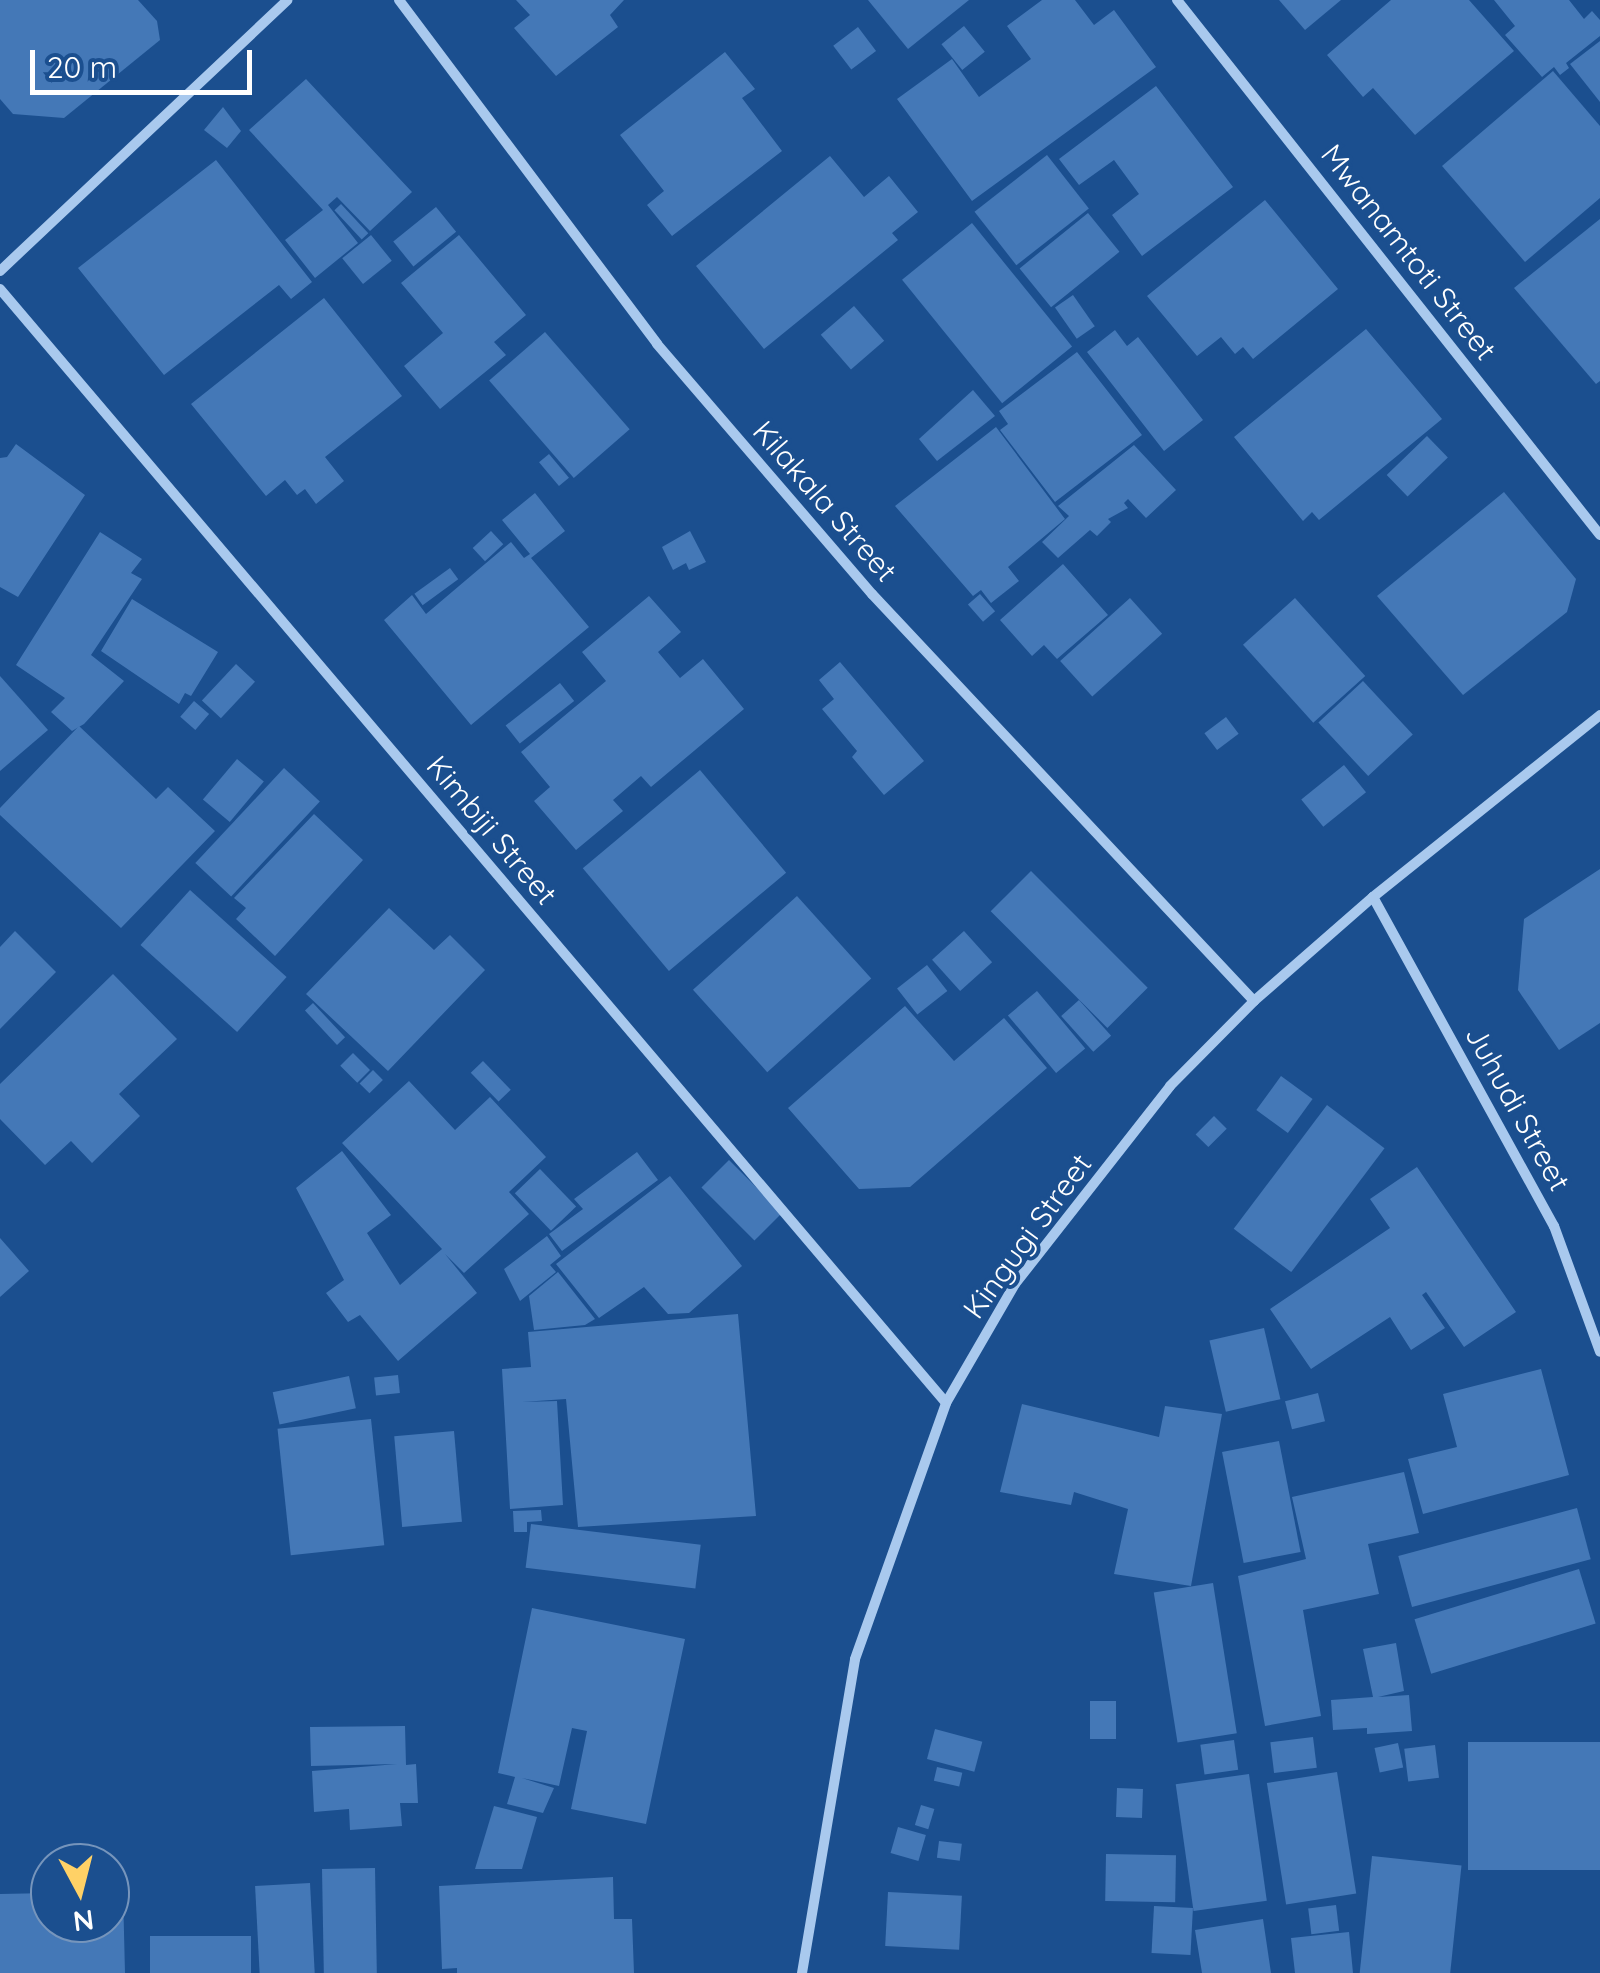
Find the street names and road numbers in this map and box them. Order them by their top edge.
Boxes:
street label: Mwanamtoti Street [1314,137,1504,367]
street label: Kilakala Street [745,413,905,589]
street label: Kimbiji Street [419,748,565,912]
street label: Juhudi Street [1458,1019,1578,1197]
street label: Kingugi Street [955,1147,1099,1325]

